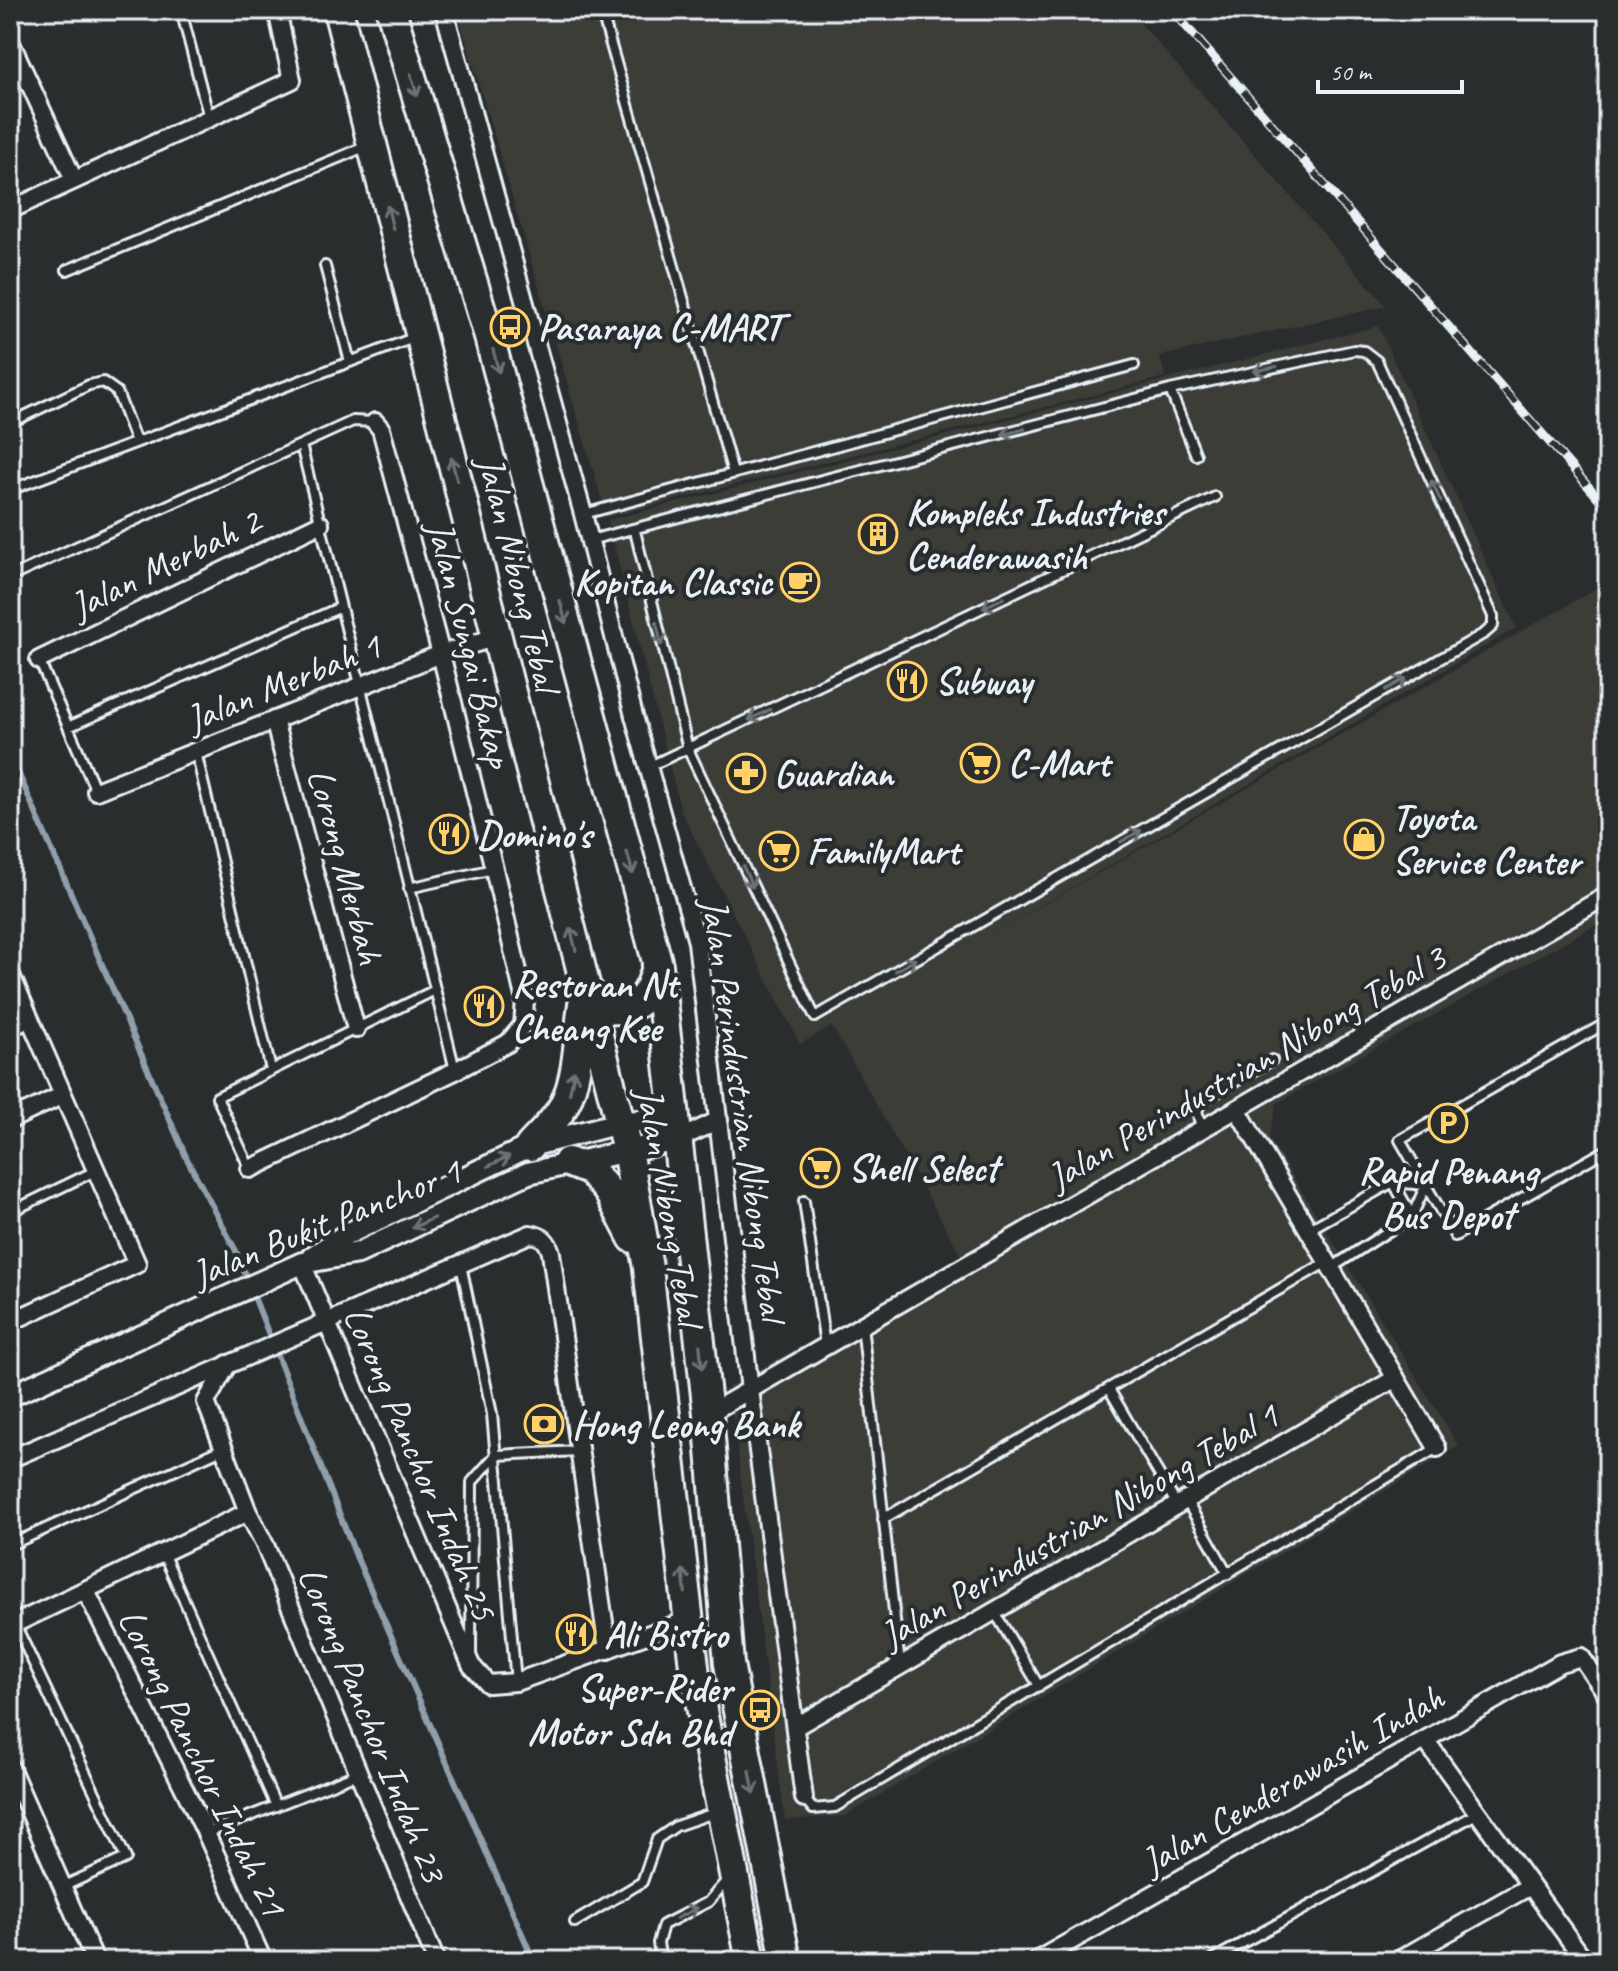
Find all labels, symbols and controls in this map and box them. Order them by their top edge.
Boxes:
scale bar [1318,44,1462,94]
text: 50 m [1330,57,1373,87]
one-way arrow [407,71,422,97]
one-way arrow [382,205,397,231]
place label: Pasaraya C-MART [538,304,792,351]
bus stop icon: Pasaraya C-MART [489,306,531,348]
one-way arrow [489,347,504,373]
one-way arrow [1253,362,1279,377]
one-way arrow [1000,425,1026,440]
street label: Jalan Nibong Tebal [466,449,572,702]
one-way arrow [445,457,460,483]
one-way arrow [1428,479,1443,503]
place label: Kompleks Industries Cenderawasih [906,489,1168,580]
street label: Jalan Merbah 2 [61,496,270,630]
building icon: Kompleks Industries Cenderawasih [857,513,899,555]
street label: Jalan Sungai Bakap [416,514,523,775]
place label: Kopitan Classic [574,559,774,606]
cafe icon: Kopitan Classic [779,561,821,603]
one-way arrow [982,596,1006,611]
one-way arrow [556,598,571,624]
street label: Jalan Merbah 1 [177,621,389,743]
one-way arrow [652,621,667,646]
place label: Subway [935,658,1036,705]
restaurant icon: Subway [886,660,928,702]
one-way arrow [1384,676,1407,692]
one-way arrow [747,708,771,723]
place label: C-Mart [1008,740,1114,787]
supermarket icon: C-Mart [959,742,1001,784]
place label: Guardian [774,750,896,797]
pharmacy icon: Guardian [725,752,767,794]
street label: Lorong Merbah [297,763,394,970]
place label: Toyota Service Center [1392,794,1584,885]
place label: Domino's [477,811,595,858]
restaurant icon: Domino's [428,813,470,855]
shop icon: Toyota Service Center [1343,818,1385,860]
place label: FamilyMart [807,828,964,875]
one-way arrow [1119,828,1142,844]
supermarket icon: FamilyMart [758,830,800,872]
one-way arrow [624,850,639,876]
one-way arrow [741,864,756,888]
street label: Jalan Perindustrian Nibong Tebal [690,893,797,1330]
one-way arrow [564,926,579,952]
street label: Jalan Perindustrian Nibong Tebal 3 [1037,933,1456,1202]
one-way arrow [893,957,917,972]
place label: Restoran Nt Cheang Kee [512,961,681,1052]
restaurant icon: Restoran Nt Cheang Kee [463,985,505,1027]
one-way arrow [565,1069,580,1095]
street label: Jalan Nibong Tebal [625,1082,715,1335]
parking icon: Rapid Penang Bus Depot [1427,1102,1469,1144]
place label: Shell Select [848,1145,1004,1192]
street label: Jalan Bukit Panchor 1 [183,1146,469,1299]
supermarket icon: Shell Select [799,1147,841,1189]
place label: Rapid Penang Bus Depot [1358,1148,1541,1239]
one-way arrow [486,1153,510,1168]
one-way arrow [411,1216,435,1231]
street label: Lorong Panchor Indah 25 [333,1300,508,1629]
one-way arrow [694,1343,709,1370]
street label: Jalan Perindustrian Nibong Tebal 1 [870,1391,1288,1660]
place label: Hong Leong Bank [572,1401,803,1448]
bank icon: Hong Leong Bank [523,1403,565,1445]
street label: Lorong Panchor Indah 23 [288,1560,458,1891]
one-way arrow [677,1568,692,1595]
street label: Lorong Panchor Indah 21 [108,1601,298,1925]
place label: Ali Bistro [604,1611,730,1658]
restaurant icon: Ali Bistro [555,1613,597,1655]
place label: Super-Rider Motor Sdn Bhd [528,1665,739,1756]
street label: Jalan Cenderawasih Indah [1131,1673,1453,1886]
bus stop icon: Super-Rider Motor Sdn Bhd [739,1689,781,1731]
one-way arrow [745,1768,760,1794]
one-way arrow [674,1905,698,1921]

